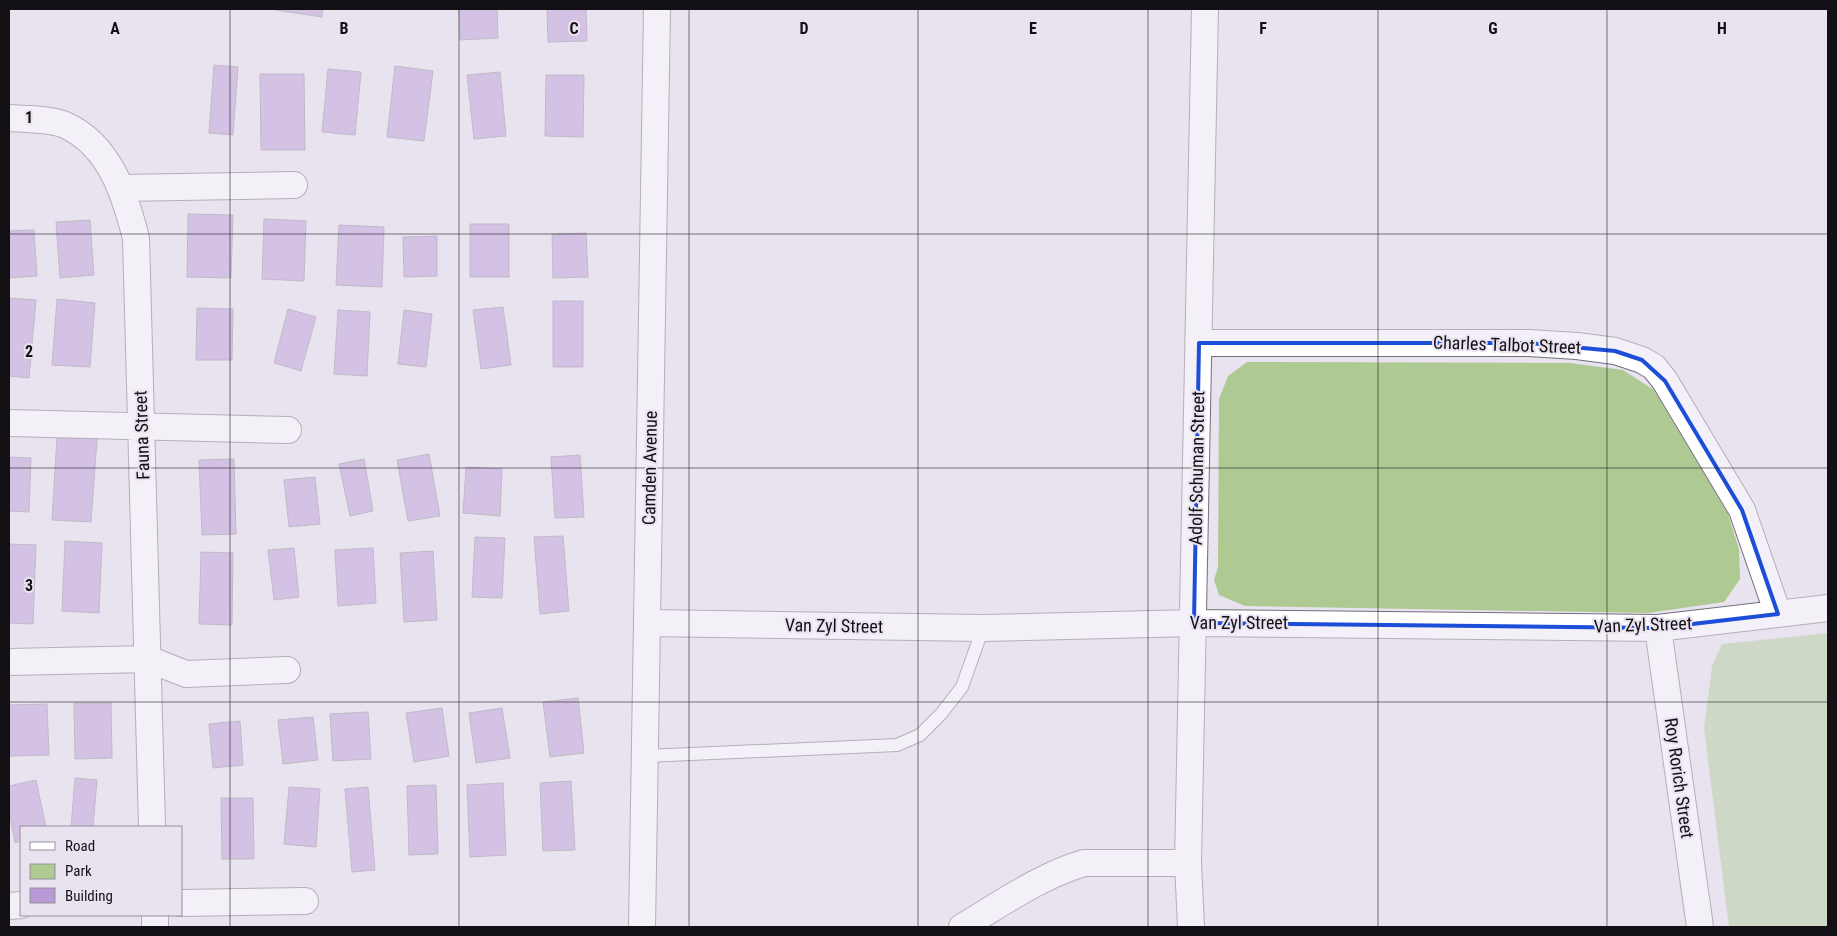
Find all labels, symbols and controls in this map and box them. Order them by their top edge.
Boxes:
text: A [110,19,120,38]
text: B [340,19,349,38]
text: C [569,19,579,38]
text: D [799,19,809,38]
text: E [1029,19,1037,38]
text: F [1259,19,1267,38]
text: G [1488,19,1498,38]
text: H [1717,19,1727,38]
text: 1 [25,108,33,127]
street label: Charles Talbot Street [1433,331,1581,358]
text: 2 [25,342,33,361]
street label: Fauna Street [129,390,154,480]
street label: Adolf Schuman Street [1185,391,1208,545]
street label: Camden Avenue [638,411,661,525]
text: 3 [25,576,33,595]
street label: Van Zyl Street [1190,612,1288,633]
street label: Van Zyl Street [1594,612,1692,637]
street label: Van Zyl Street [785,614,883,637]
street label: Roy Rorich Street [1661,716,1698,840]
legend [20,826,182,916]
text: Road [65,837,95,855]
text: Park [65,862,92,880]
text: Building [65,887,113,905]

